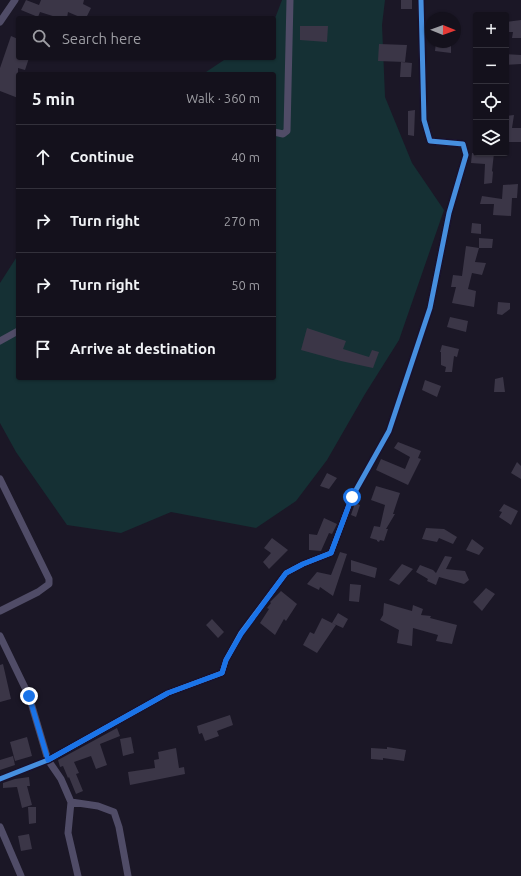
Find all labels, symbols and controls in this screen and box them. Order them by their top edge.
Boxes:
north arrow [425,12,461,48]
map controls [473,12,509,156]
button: + [473,12,509,48]
search box [16,16,276,60]
icon: search [30,27,52,49]
text: Search here [62,30,141,47]
button: − [473,48,509,84]
button: locate [473,84,509,120]
text: 5 min [32,89,75,108]
text: Walk · 360 m [186,91,260,105]
button: layers [473,120,509,156]
icon: ahead [32,146,54,168]
text: Continue [70,148,134,165]
text: 40 m [231,150,260,164]
icon: right [32,210,54,232]
text: Turn right [70,212,140,229]
text: 270 m [224,214,260,228]
icon: right [32,274,54,296]
text: Turn right [70,276,140,293]
text: 50 m [231,278,260,292]
icon: arrive [32,338,54,360]
text: Arrive at destination [70,340,216,357]
route start [343,488,361,506]
route end [20,687,38,705]

